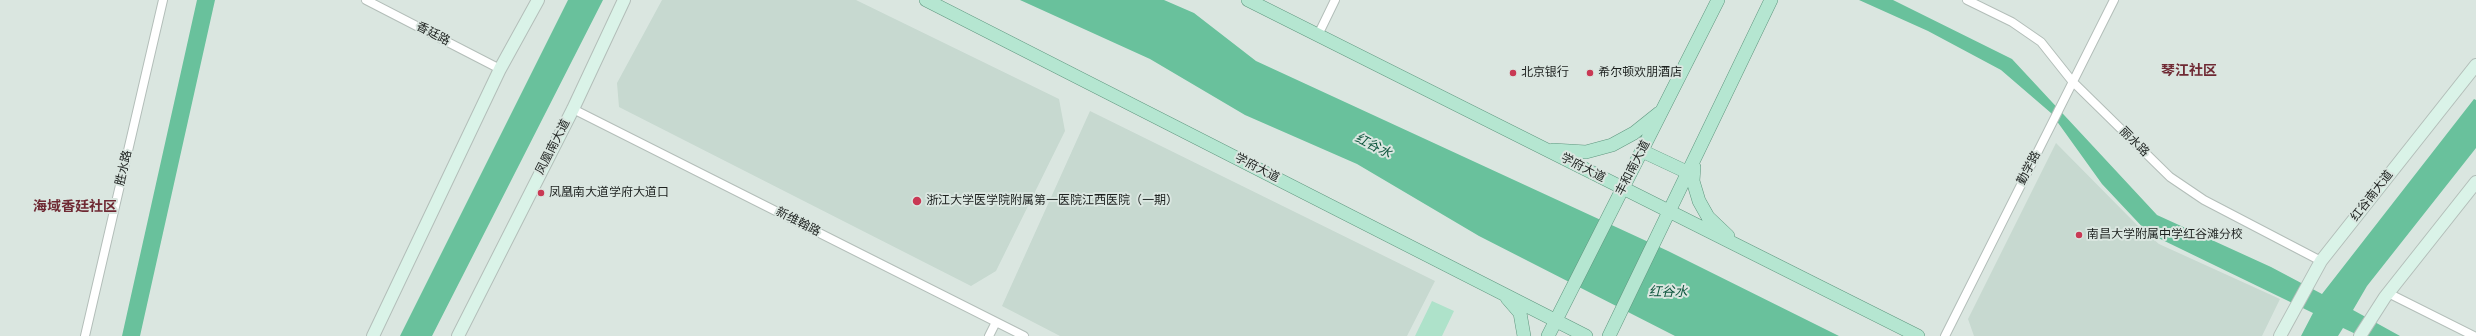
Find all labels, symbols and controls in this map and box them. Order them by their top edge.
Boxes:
street label: 香廷路 [414,19,452,49]
district label: 琴江社区 [2161,63,2217,79]
place label: 北京银行 [1521,66,1569,80]
place label: 希尔顿欢朋酒店 [1598,66,1682,80]
marker: 北京银行 [1508,68,1518,78]
marker: 希尔顿欢朋酒店 [1585,68,1595,78]
street label: 凤凰南大道 [533,117,573,177]
street label: 丽水路 [2116,124,2152,160]
water label: 红谷水 [1352,130,1394,162]
street label: 丰和南大道 [1613,138,1653,198]
street label: 胜水路 [113,149,135,187]
street label: 勤学路 [2014,149,2044,187]
street label: 学府大道 [1232,151,1282,185]
street label: 学府大道 [1558,151,1608,185]
street label: 红谷南大道 [2348,168,2396,224]
place label: 凤凰南大道学府大道口 [549,186,669,200]
marker: 凤凰南大道学府大道口 [536,188,546,198]
place label: 浙江大学医学院附属第一医院江西医院（一期） [926,194,1178,208]
marker: 浙江大学医学院附属第一医院江西医院（一期） [911,195,923,207]
district label: 海域香廷社区 [33,199,117,215]
street label: 新维翰路 [773,205,823,239]
place label: 南昌大学附属中学红谷滩分校 [2087,228,2243,242]
marker: 南昌大学附属中学红谷滩分校 [2074,230,2084,240]
water label: 红谷水 [1649,284,1687,300]

